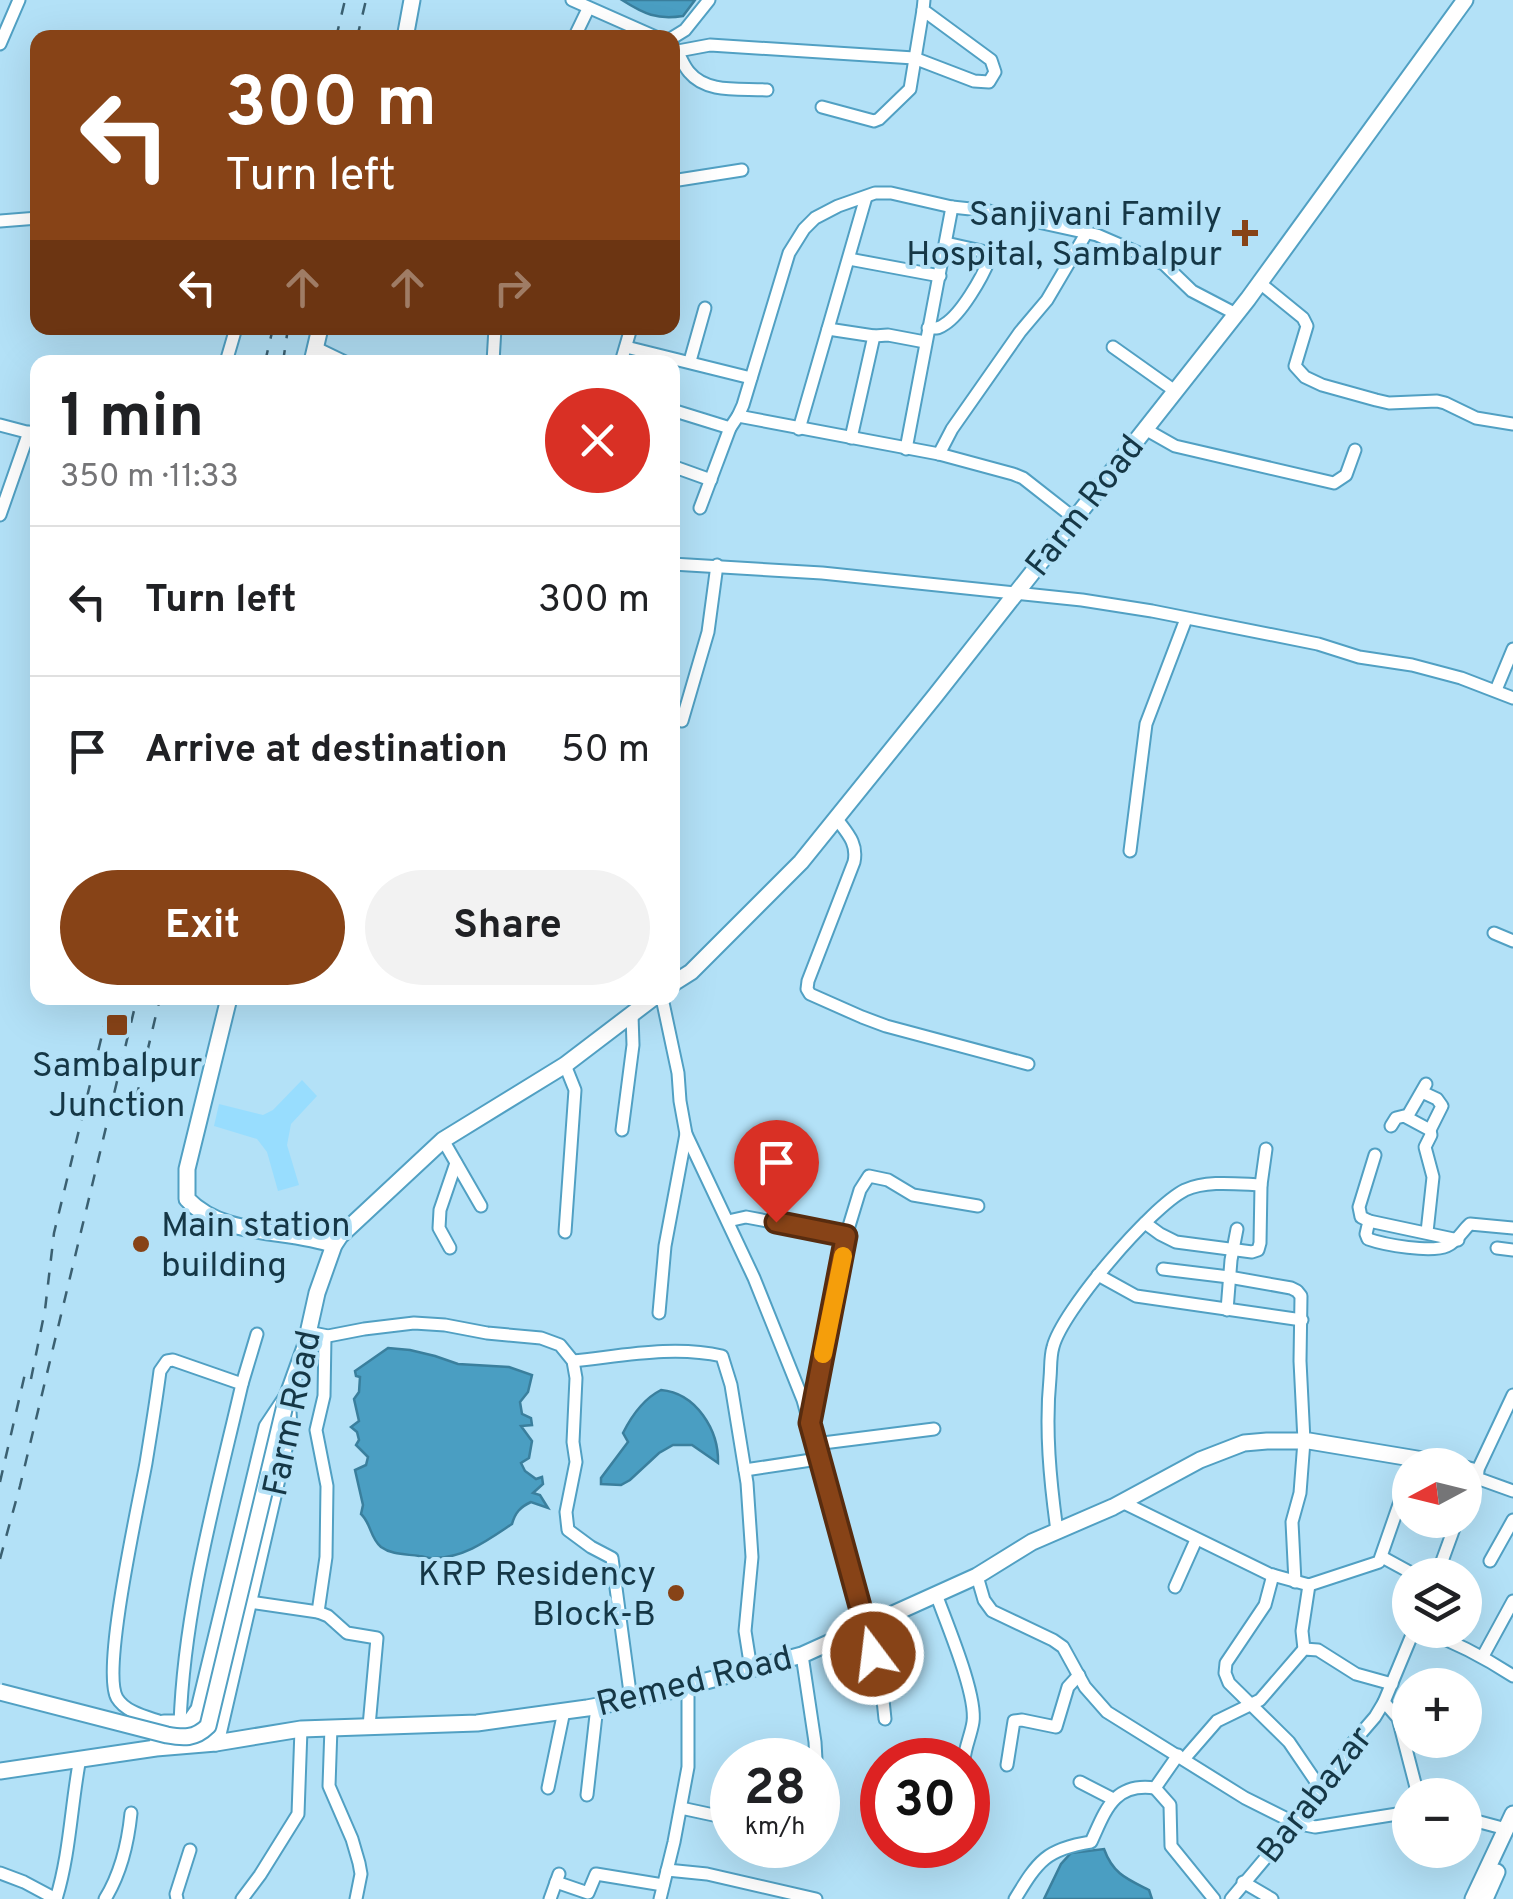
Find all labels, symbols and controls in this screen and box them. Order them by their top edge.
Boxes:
text: 300 m [225,62,437,151]
icon: left [60,70,190,200]
text: Turn left [225,149,396,206]
place label: Sanjivani Family Hospital, Sambalpur [906,194,1222,278]
marker: Sanjivani Family Hospital, Sambalpur [1232,220,1258,246]
icon: left [170,260,225,315]
icon: ahead [275,260,330,315]
icon: ahead [380,260,435,315]
icon: right [485,260,540,315]
text: 1 min [60,382,204,458]
button: close [545,388,650,493]
street label: Farm Road [1017,427,1155,587]
text: 350 m · 11:33 [60,458,239,498]
icon: left [60,574,115,629]
text: Turn left [145,577,297,626]
text: 300 m [538,577,650,626]
icon: arrive [60,724,115,779]
text: Arrive at destination [145,727,508,776]
text: 50 m [561,727,650,776]
button: Exit [60,870,345,985]
button: Share [365,870,650,985]
marker: Sambalpur Junction [104,1012,130,1038]
place label: Sambalpur Junction [32,1045,202,1129]
pin [734,1120,819,1223]
icon: arrive [749,1135,804,1190]
place label: Main station building [161,1205,351,1289]
marker: Main station building [130,1233,152,1255]
street label: Farm Road [255,1327,333,1500]
north arrow [1392,1448,1482,1538]
map controls [1392,1448,1482,1868]
place label: KRP Residency Block-B [418,1554,656,1638]
button: layers [1392,1558,1482,1648]
marker: KRP Residency Block-B [665,1582,687,1604]
position arrow [821,1602,925,1706]
street label: Remed Road [592,1637,797,1728]
button: + [1392,1668,1482,1758]
street label: Barabazar [1249,1718,1384,1873]
speed limit sign: 30 [860,1738,990,1868]
text: 28 [744,1759,806,1822]
button: − [1392,1778,1482,1868]
text: km/h [745,1812,805,1844]

